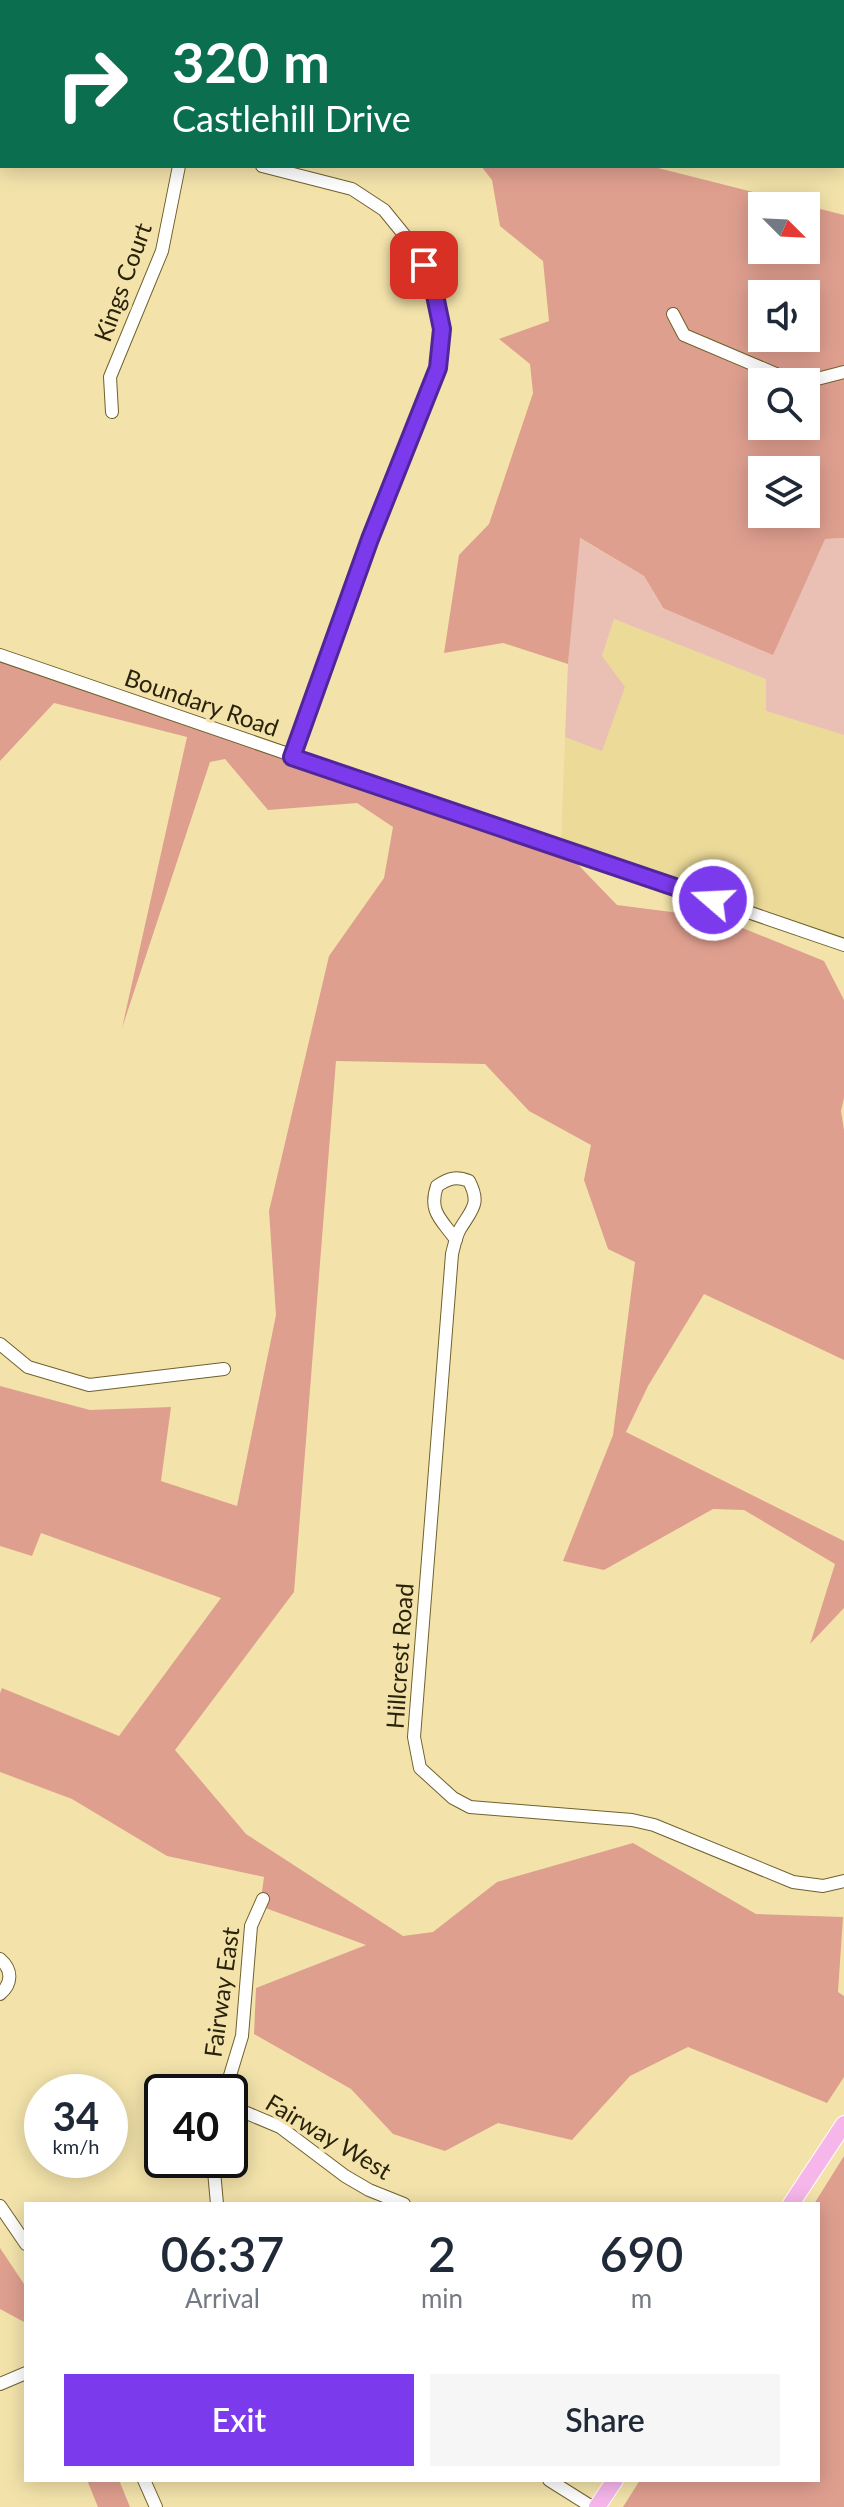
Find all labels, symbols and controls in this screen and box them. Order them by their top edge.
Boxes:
text: 320 m [172,28,330,95]
icon: right [40,32,144,136]
text: Castlehill Drive [172,96,411,140]
north arrow [748,192,820,264]
map controls [748,192,820,528]
street label: Kings Court [87,218,157,345]
pin [390,231,458,299]
icon: arrive [402,243,446,287]
button: sound [748,280,820,352]
button: search [748,368,820,440]
button: layers [748,456,820,528]
street label: Boundary Road [121,662,283,742]
position arrow [671,858,755,942]
street label: Hillcrest Road [379,1582,419,1730]
street label: Fairway East [198,1925,245,2059]
speed limit sign: 40 [144,2074,248,2178]
street label: Fairway West [261,2087,397,2185]
text: 34 [53,2092,99,2140]
text: km/h [53,2134,99,2158]
text: 06:37 [161,2225,284,2282]
text: 2 [428,2225,456,2282]
text: 690 [600,2225,683,2282]
text: Arrival [185,2282,260,2314]
text: min [421,2282,463,2314]
text: m [631,2282,652,2314]
button: Exit [64,2374,414,2466]
button: Share [430,2374,780,2466]

